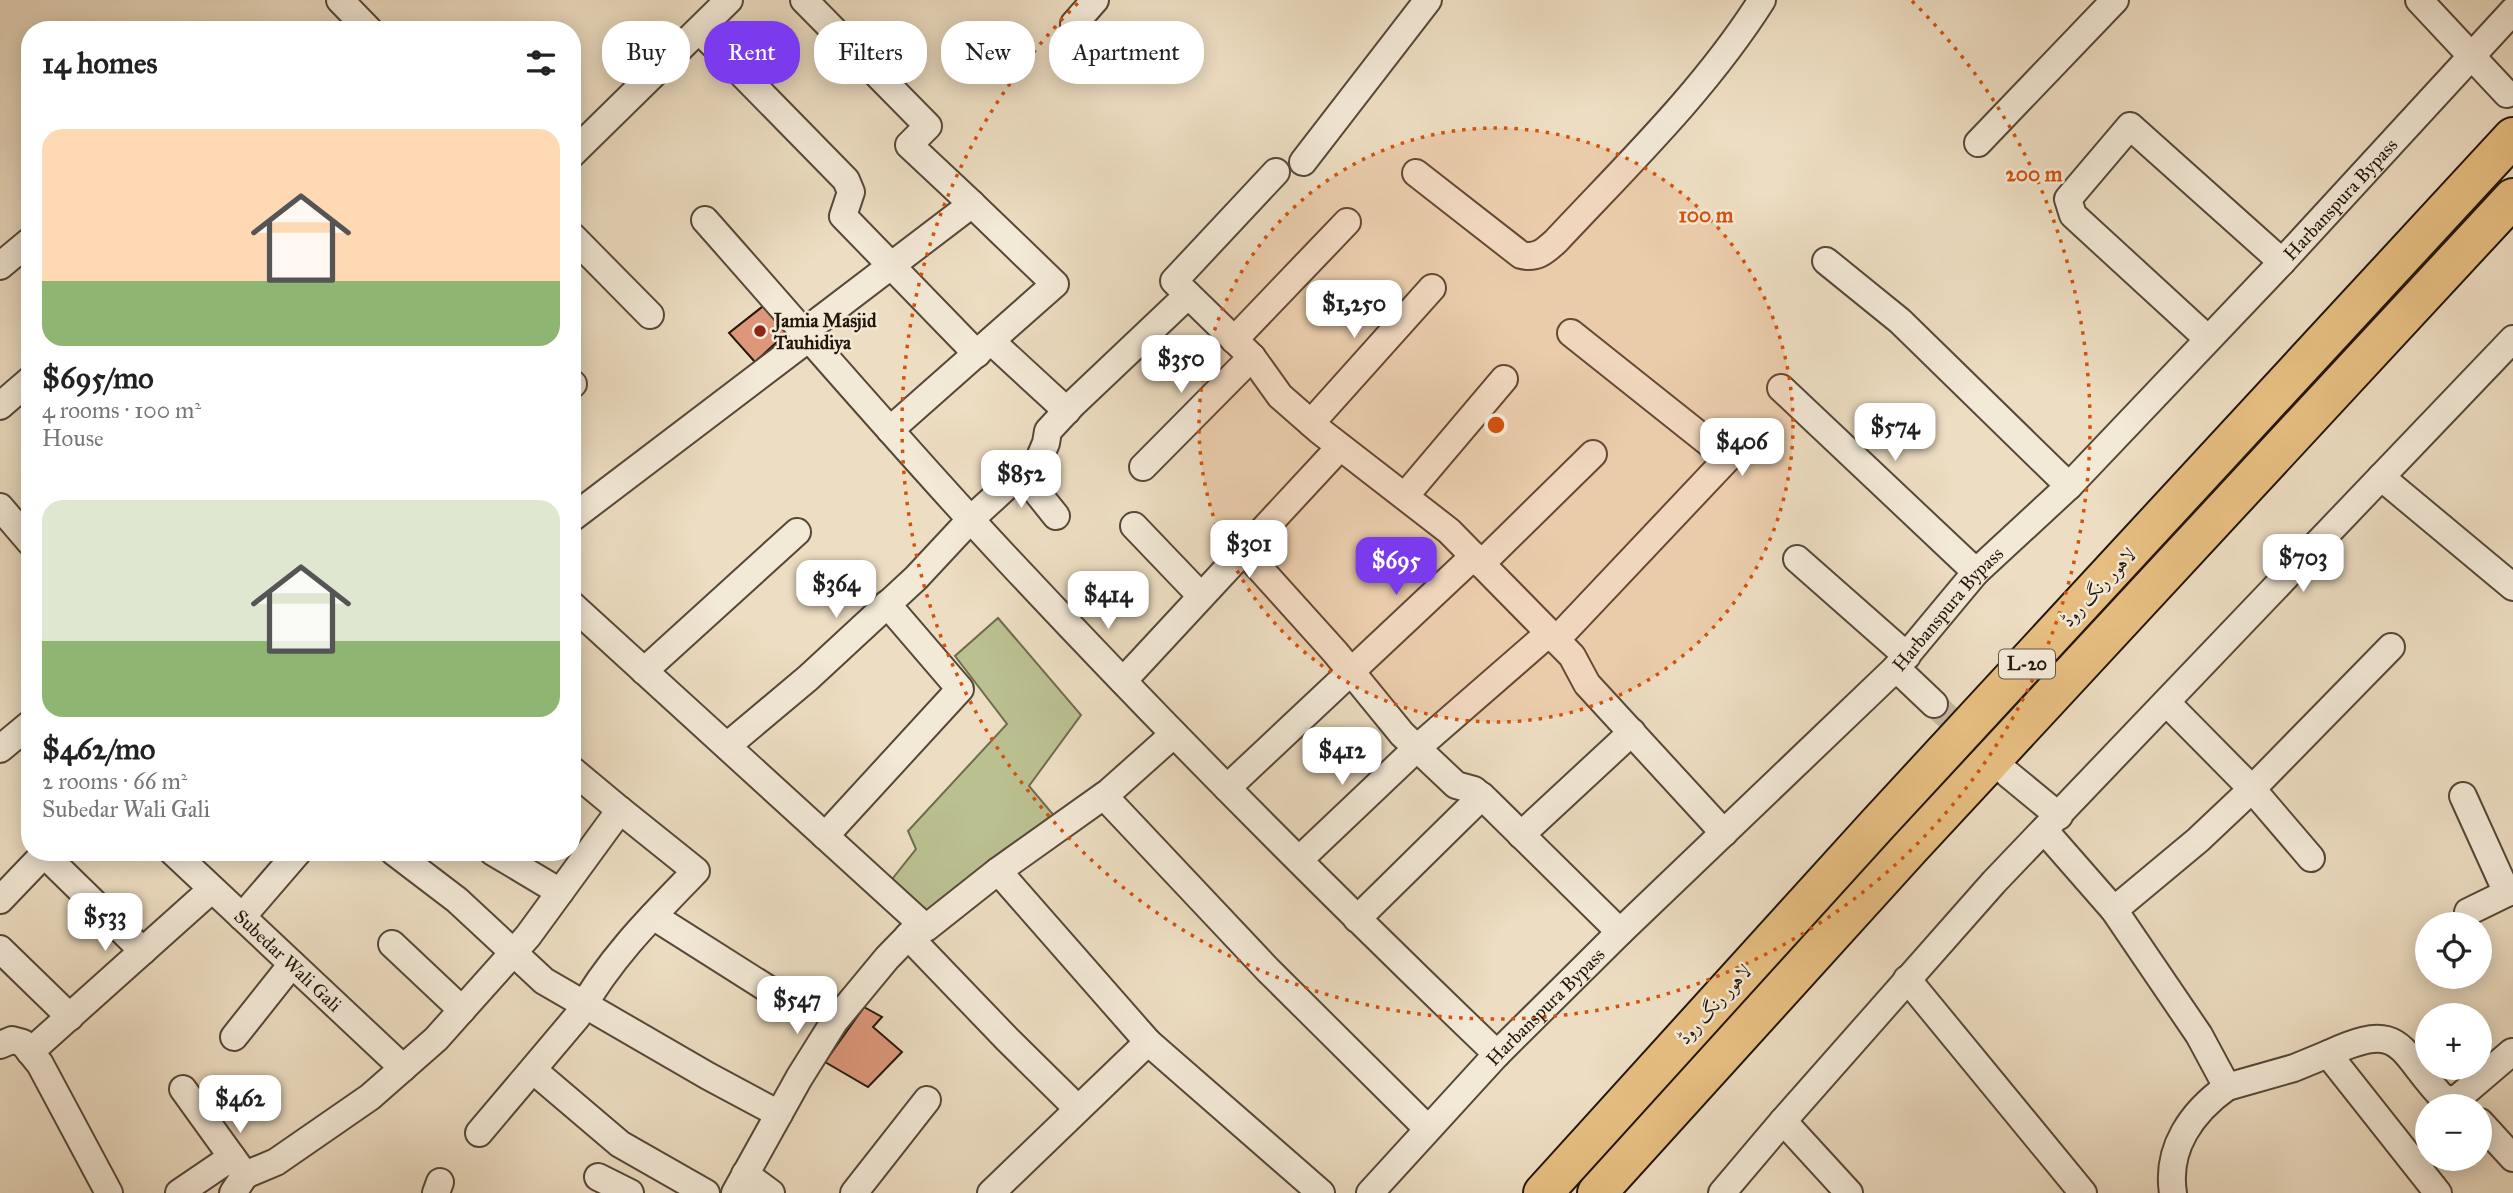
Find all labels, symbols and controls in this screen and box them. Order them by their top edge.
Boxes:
chip: Buy [602,21,690,84]
chip: Rent [704,21,800,84]
chip: Filters [814,21,927,84]
chip: New [941,21,1035,84]
chip: Apartment [1049,21,1204,84]
icon: filters [522,44,560,82]
text: 14 homes [42,45,157,81]
street label: Harbanspura Bypass [2279,133,2402,265]
text: 200 m [2006,161,2063,187]
icon: home [238,175,364,301]
text: 100 m [1679,202,1734,228]
pin: $1,250 [1297,280,1411,340]
text: $1,250 [1322,289,1386,317]
place label: Jamia Masjid Tauhidiya [771,309,877,355]
marker: Jamia Masjid Tauhidiya [752,323,768,339]
pin: $350 [1140,336,1222,395]
text: $350 [1157,344,1205,372]
text: $695/mo [42,360,154,396]
text: 4 rooms · 100 m² [42,396,201,424]
pin: $574 [1854,404,1936,463]
text: $574 [1870,412,1920,440]
centre of rings [1484,413,1508,437]
pin: $406 [1701,419,1783,478]
text: House [42,424,104,452]
text: $406 [1716,427,1768,455]
pin: $852 [980,450,1062,510]
text: $852 [997,459,1045,487]
pin: $301 [1208,520,1290,580]
text: $301 [1226,529,1272,557]
pin: $703 [2262,534,2344,594]
pin: $695 [1355,538,1437,597]
street label: Harbanspura Bypass [1887,542,2008,676]
street label: لاہور رنگ روڈ [2055,542,2141,632]
text: $703 [2279,543,2327,571]
icon: home [238,546,364,672]
text: $695 [1372,546,1420,574]
pin: $364 [795,560,877,620]
text: $364 [812,569,860,597]
pin: $414 [1067,572,1149,631]
text: $414 [1084,580,1132,608]
road number: L-20 [1999,650,2055,678]
pin: $412 [1301,728,1383,787]
text: $462/mo [42,731,155,767]
text: $412 [1318,736,1366,764]
text: 2 rooms · 66 m² [42,767,187,795]
text: Subedar Wali Gali [42,795,210,823]
pin: $533 [64,894,146,953]
text: $533 [84,902,126,930]
street label: Subedar Wali Gali [229,905,346,1016]
map controls [2415,912,2492,1171]
button: locate [2415,912,2492,989]
street label: Harbanspura Bypass [1481,943,1610,1070]
street label: لاہور رنگ روڈ [1672,959,1757,1050]
pin: $547 [756,976,838,1036]
text: $547 [773,985,821,1013]
button: + [2415,1003,2492,1080]
pin: $462 [199,1076,281,1135]
text: $462 [215,1084,265,1112]
button: − [2415,1094,2492,1171]

